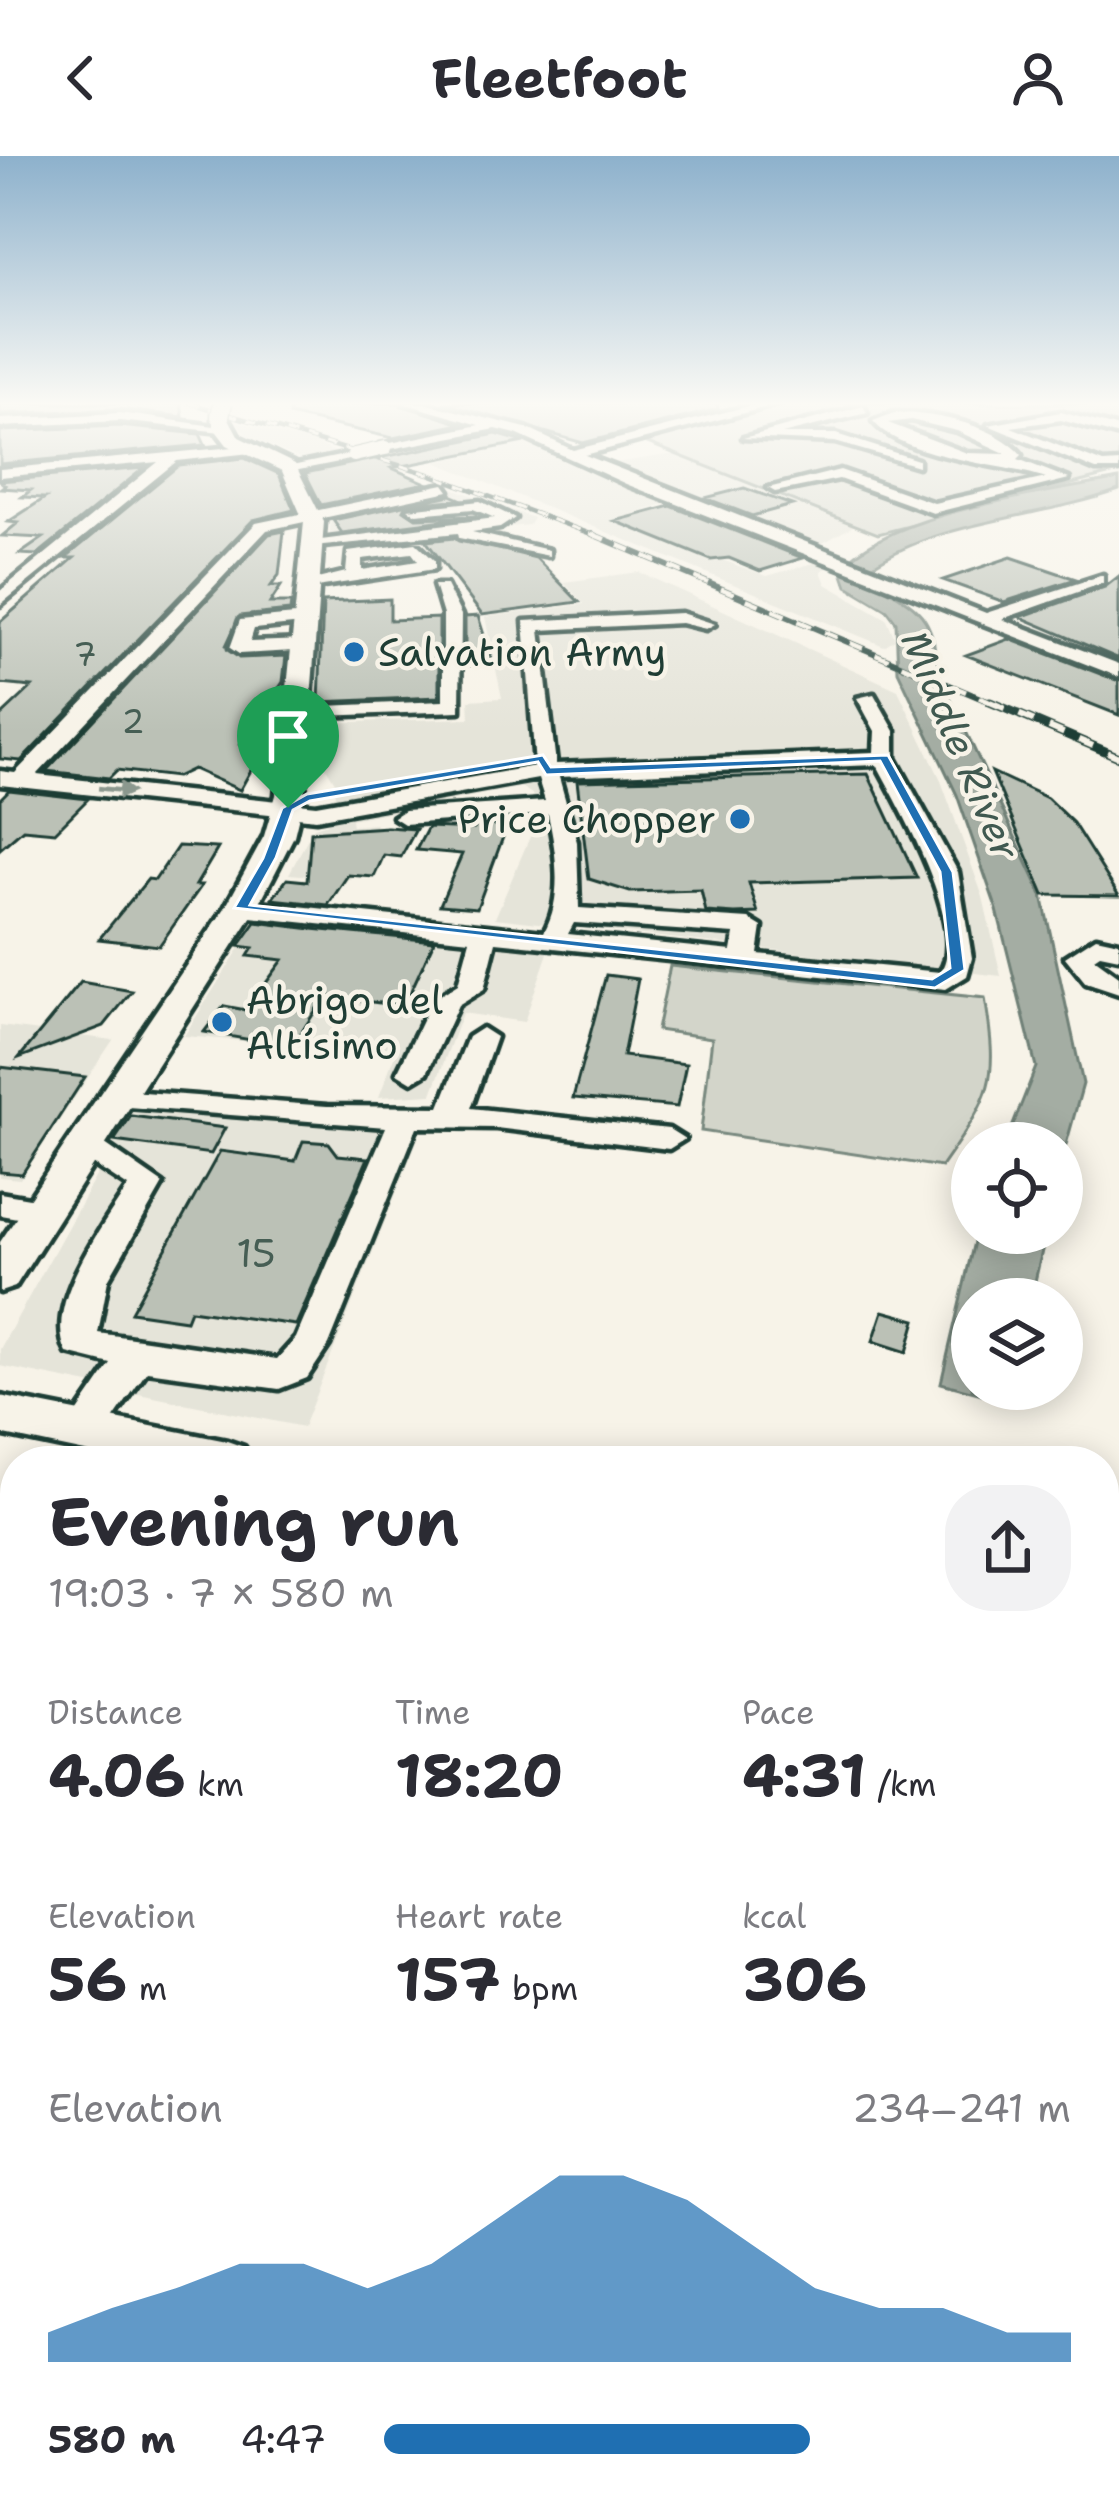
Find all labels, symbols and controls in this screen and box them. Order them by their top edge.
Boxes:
text: Fleetfoot [431,42,688,114]
icon: back [48,45,114,111]
icon: person [1005,45,1071,111]
water label: Middle River [889,622,1033,868]
place label: Salvation Army [378,626,666,678]
house number: 7 [73,632,97,677]
marker: Salvation Army [341,639,367,665]
pin [237,685,339,808]
house number: 2 [121,699,145,744]
icon: arrive [255,703,321,769]
one-way arrow [98,781,135,800]
place label: Price Chopper [458,793,716,845]
marker: Price Chopper [727,806,753,832]
place label: Abrigo del Altísimo [246,974,443,1071]
marker: Abrigo del Altísimo [209,1009,235,1035]
map controls [951,1122,1083,1410]
button: locate [951,1122,1083,1254]
house number: 15 [236,1227,276,1279]
button: layers [951,1278,1083,1410]
text: Evening run [48,1478,459,1566]
button: share [945,1485,1071,1611]
text: 19:03 · 7 × 580 m [48,1567,394,1619]
text: Distance [48,1690,183,1735]
text: Time [395,1690,471,1735]
text: Pace [742,1690,815,1735]
text: 4.06 [48,1735,186,1815]
text: 18:20 [395,1735,563,1815]
text: 4:31 [742,1735,866,1815]
text: km [186,1762,244,1807]
text: /km [866,1762,936,1807]
text: Elevation [48,1894,196,1939]
text: Heart rate [395,1894,563,1939]
text: kcal [742,1894,806,1939]
text: 56 [48,1939,128,2019]
text: 157 [395,1939,501,2019]
text: 306 [742,1939,867,2019]
text: m [128,1966,167,2011]
text: bpm [501,1966,578,2011]
text: Elevation [48,2082,223,2134]
text: 234–241 m [852,2082,1071,2134]
text: 580 m [48,2413,176,2465]
text: 4:47 [240,2413,326,2465]

